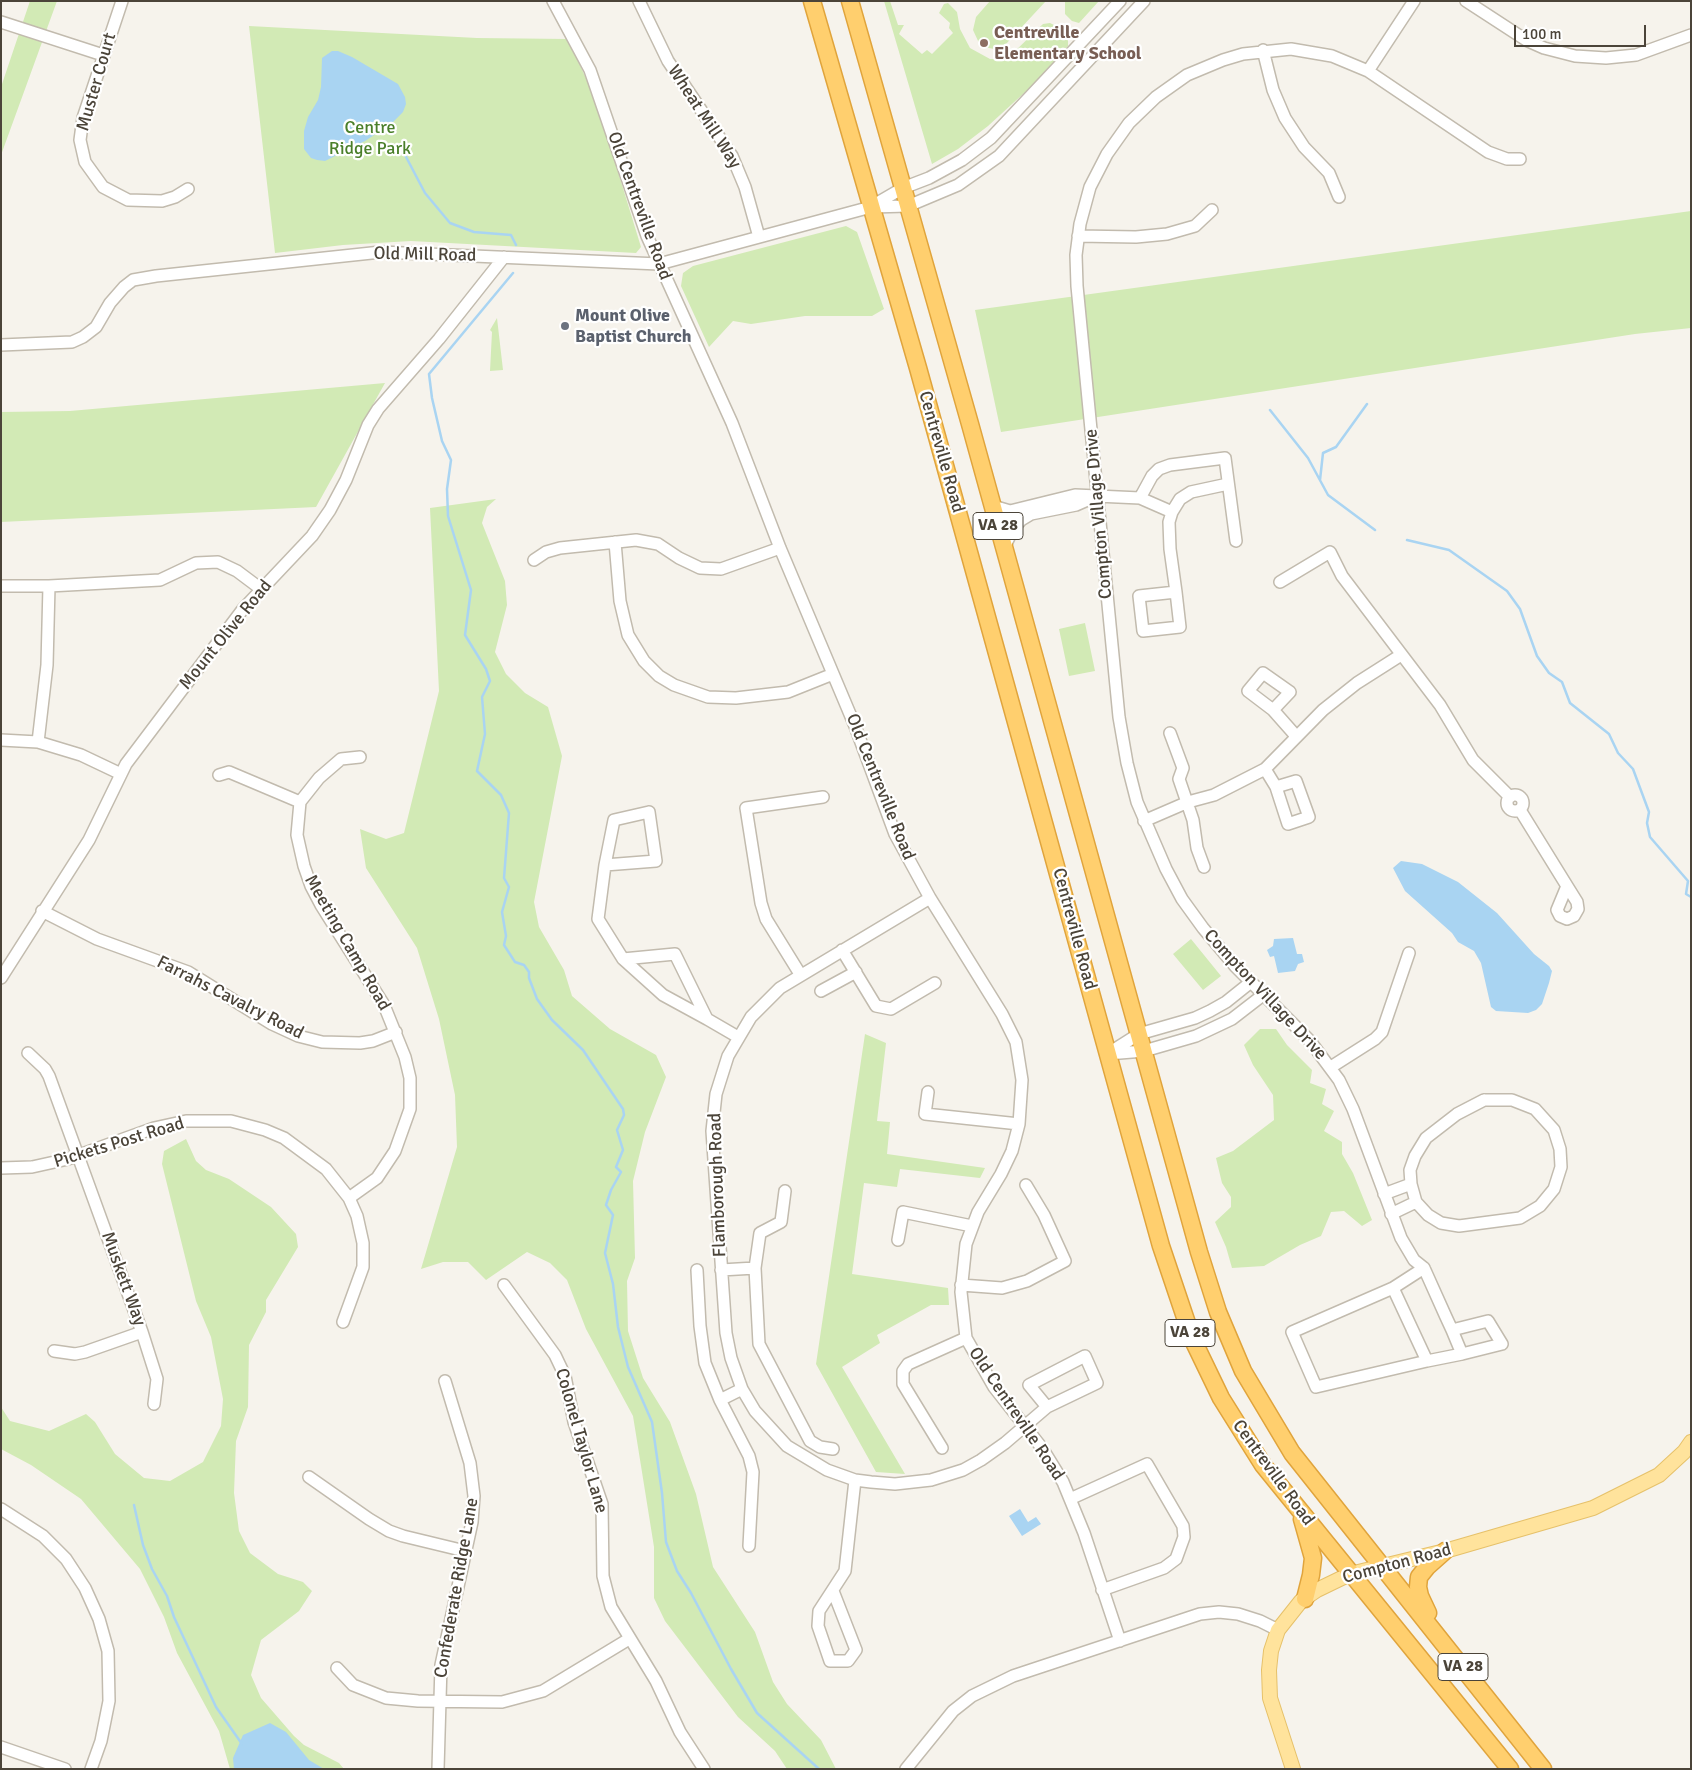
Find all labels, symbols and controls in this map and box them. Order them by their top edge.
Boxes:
scale bar [1517,15,1650,47]
place label: Centreville Elementary School [994,22,1141,64]
text: 100 m [1522,25,1562,43]
street label: Muster Court [73,30,121,134]
marker: Centreville Elementary School [978,37,990,49]
street label: Wheat Mill Way [663,61,745,173]
park label: Centre Ridge Park [329,117,411,160]
street label: Old Centreville Road [602,129,676,283]
street label: Old Mill Road [373,243,477,267]
place label: Mount Olive Baptist Church [575,305,692,348]
marker: Mount Olive Baptist Church [559,320,571,332]
street label: Centreville Road [913,389,969,515]
street label: Compton Village Drive [1081,428,1117,600]
road number: VA 28 [973,512,1023,540]
street label: Mount Olive Road [175,576,277,694]
street label: Old Centreville Road [841,711,919,863]
street label: Centreville Road [1047,866,1101,992]
street label: Meeting Camp Road [299,871,395,1015]
street label: Compton Village Drive [1199,925,1331,1065]
street label: Farrahs Cavalry Road [153,952,307,1044]
street label: Pickets Post Road [51,1113,187,1173]
street label: Flamborough Road [705,1113,731,1257]
street label: Muskett Way [96,1229,150,1329]
road number: VA 28 [1165,1320,1215,1346]
street label: Old Centreville Road [963,1343,1069,1485]
street label: Colonel Taylor Lane [550,1366,612,1516]
street label: Centreville Road [1227,1416,1319,1530]
street label: Confederate Ridge Lane [430,1496,484,1680]
street label: Compton Road [1340,1539,1454,1589]
road number: VA 28 [1438,1654,1488,1680]

